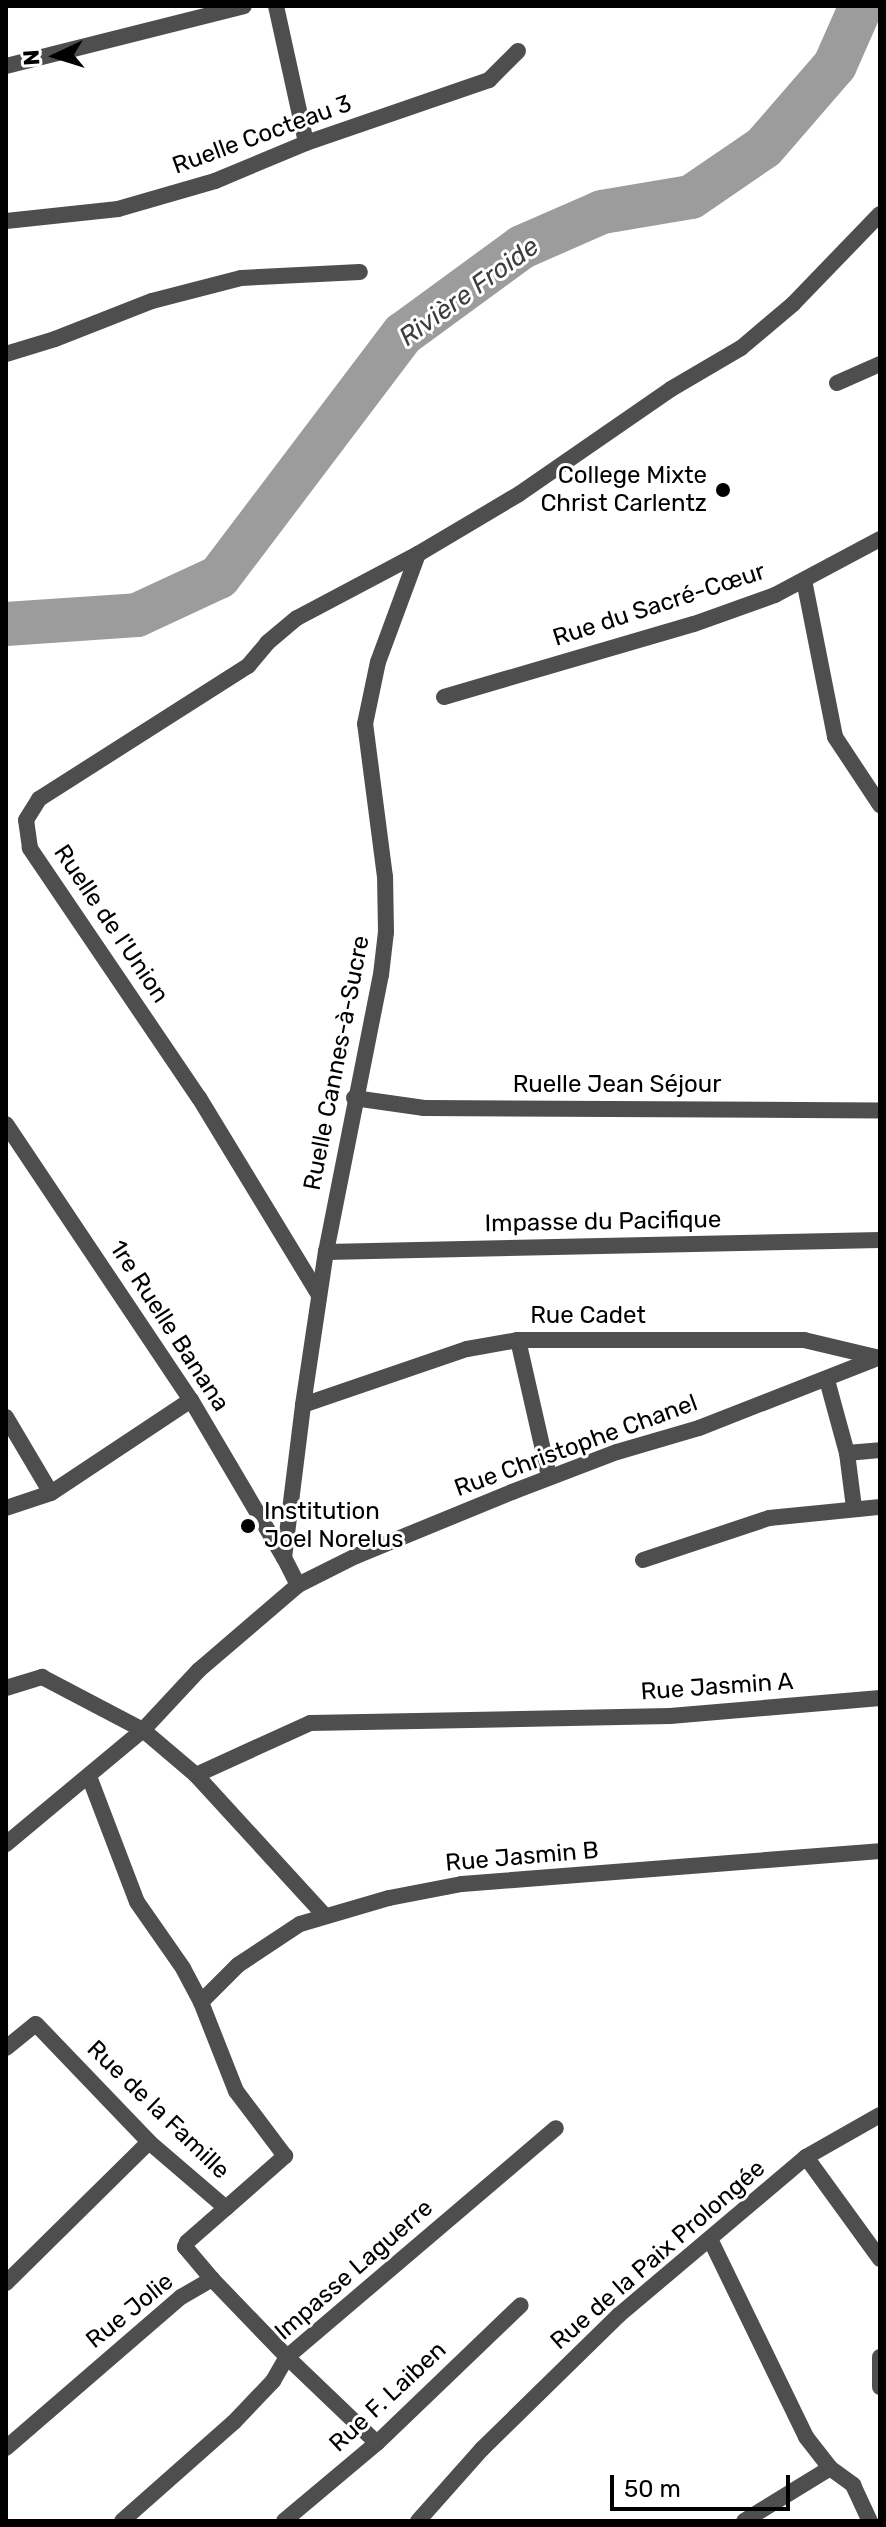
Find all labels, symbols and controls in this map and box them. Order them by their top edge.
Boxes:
north arrow [16,16,96,96]
text: N [18,49,46,67]
street label: Ruelle Cocteau 3 [169,89,355,181]
water label: Rivière Froide [393,231,545,353]
place label: College Mixte Christ Carlentz [540,462,707,518]
marker: College Mixte Christ Carlentz [714,481,732,499]
street label: Rue du Sacré-Cœur [549,557,769,653]
street label: Ruelle de l'Union [47,839,175,1009]
street label: Ruelle Cannes-à-Sucre [298,933,376,1193]
street label: Ruelle Jean Séjour [513,1071,721,1099]
street label: Impasse du Pacifique [484,1206,722,1238]
street label: 1re Ruelle Banana [103,1235,235,1417]
street label: Rue Cadet [530,1302,646,1330]
street label: Rue Christophe Chanel [451,1389,701,1503]
place label: Institution Joel Norelus [264,1498,403,1554]
marker: Institution Joel Norelus [239,1517,257,1535]
street label: Rue Jasmin A [639,1667,795,1707]
street label: Rue Jasmin B [444,1836,600,1878]
street label: Rue de la Famille [81,2035,235,2185]
street label: Rue de la Paix Prolongée [545,2154,771,2356]
street label: Impasse Laguerre [269,2194,439,2346]
street label: Rue Jolie [81,2267,179,2355]
street label: Rue F. Laiben [324,2336,452,2458]
scale bar [614,2459,794,2509]
text: 50 m [624,2475,681,2503]

